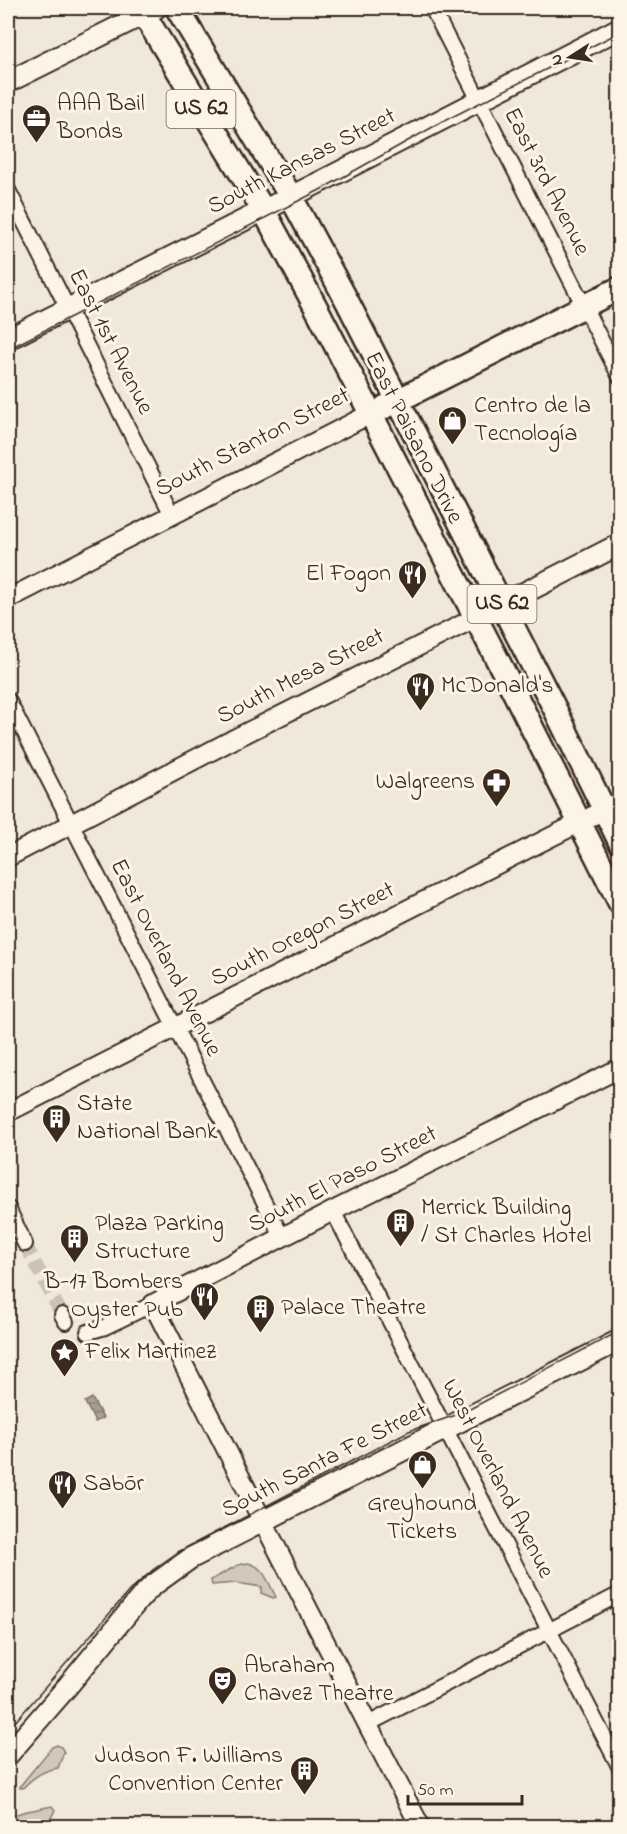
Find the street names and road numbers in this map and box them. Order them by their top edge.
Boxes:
road number: US 62 [166,90,236,128]
street label: South Kansas Street [202,99,402,225]
street label: East 3rd Avenue [494,102,599,263]
street label: East 1st Avenue [58,263,162,421]
street label: East Paisano Drive [354,346,472,530]
street label: South Stanton Street [150,379,356,507]
road number: US 62 [468,585,536,623]
street label: South Mesa Street [211,620,391,734]
street label: East Overland Avenue [100,853,230,1063]
street label: South Oregon Street [205,873,401,997]
street label: South El Paso Street [242,1117,444,1243]
street label: West Overland Avenue [432,1373,563,1585]
street label: South Santa Fe Street [216,1394,434,1528]

